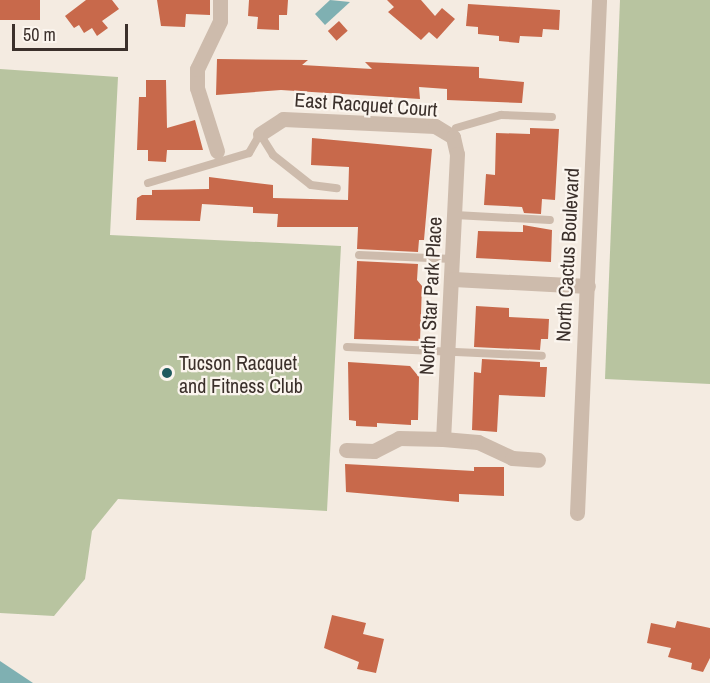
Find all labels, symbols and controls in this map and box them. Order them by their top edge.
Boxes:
scale bar [15,12,130,50]
text: 50 m [23,22,56,47]
street label: East Racquet Court [294,87,438,121]
street label: North Cactus Boulevard [550,167,584,343]
street label: North Star Park Place [414,216,446,376]
place label: Tucson Racquet and Fitness Club [179,350,303,397]
marker: Tucson Racquet and Fitness Club [160,366,174,380]

